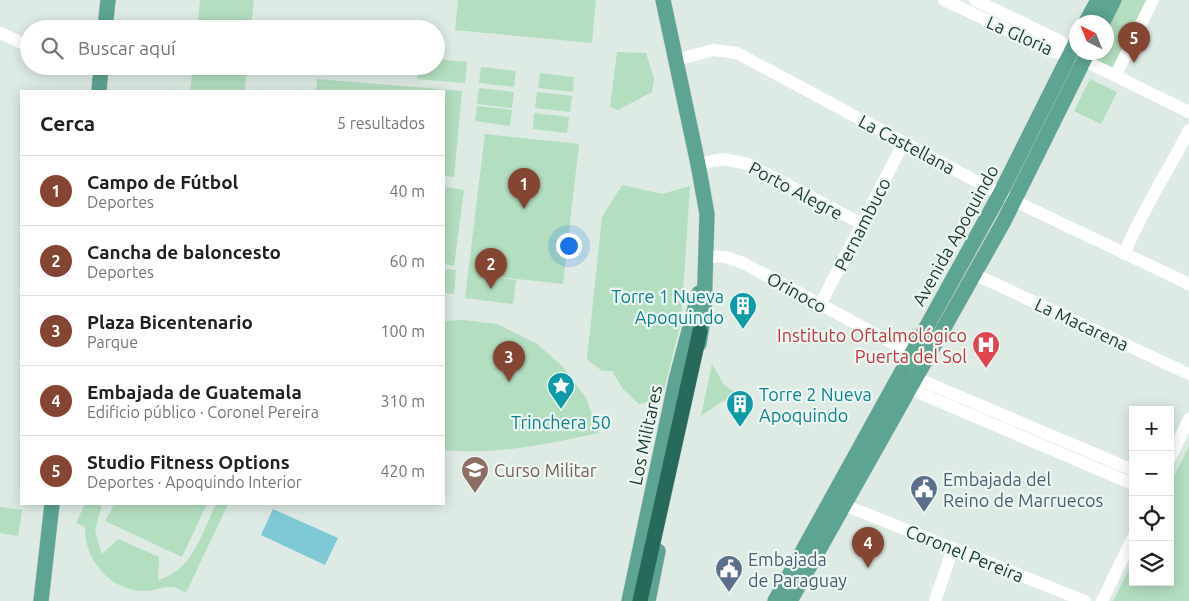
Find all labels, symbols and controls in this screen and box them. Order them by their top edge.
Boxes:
street label: La Gloria [984,12,1056,58]
north arrow [1069,15,1114,60]
search box [20,20,445,75]
pin: 5 [1118,22,1150,63]
icon: search [38,34,66,62]
text: Buscar aquí [78,37,176,59]
street label: La Castellana [856,110,958,178]
text: Cerca [40,111,95,135]
text: 5 resultados [337,114,425,132]
street label: Porto Alegre [746,157,846,223]
street label: Avenida Apoquindo [908,161,1002,309]
pin: 1 [508,168,540,209]
text: Campo de Fútbol [87,171,238,193]
street label: Pernambuco [830,174,894,274]
text: 1 [51,182,61,200]
text: 40 m [389,182,425,200]
text: Deportes [87,193,154,211]
your location [556,233,582,259]
text: Cancha de baloncesto [87,241,281,263]
pin: 2 [475,248,507,289]
text: 2 [51,252,61,270]
text: 60 m [389,252,425,270]
text: Deportes [87,263,154,281]
street label: Orinoco [764,268,830,316]
place label: Torre 1 Nueva Apoquindo [611,286,724,327]
building icon: Torre 1 Nueva Apoquindo [728,291,758,330]
street label: La Macarena [1032,294,1132,354]
text: Plaza Bicentenario [87,311,253,333]
text: 3 [51,322,61,340]
text: 100 m [380,322,425,340]
place label: Instituto Oftalmológico Puerta del Sol [777,325,967,366]
hospital icon: Instituto Oftalmológico Puerta del Sol [971,330,1001,369]
text: Parque [87,333,138,351]
pin: 3 [493,341,525,382]
place icon: Trinchera 50 [546,371,576,410]
text: Embajada de Guatemala [87,381,302,403]
street label: Los Militares [625,383,665,487]
place label: Torre 2 Nueva Apoquindo [759,384,872,425]
building icon: Torre 2 Nueva Apoquindo [725,389,755,428]
text: 4 [51,392,61,410]
text: 310 m [380,392,425,410]
text: Edificio público · Coronel Pereira [87,403,319,421]
map controls [1129,406,1174,586]
button: + [1129,406,1174,451]
place label: Trinchera 50 [511,412,611,432]
text: Studio Fitness Options [87,451,290,473]
button: − [1129,451,1174,496]
school or university icon: Curso Militar [460,455,490,494]
place label: Curso Militar [494,460,597,480]
text: 5 [51,462,61,480]
text: 420 m [380,462,425,480]
place label: Embajada del Reino de Marruecos [943,469,1104,510]
text: Deportes · Apoquindo Interior [87,473,302,491]
public building icon: Embajada del Reino de Marruecos [909,474,939,513]
button: locate [1129,496,1174,541]
street label: Coronel Pereira [903,520,1027,586]
pin: 4 [852,527,884,568]
button: layers [1129,541,1174,586]
place label: Embajada de Paraguay [748,549,847,590]
public building icon: Embajada de Paraguay [714,554,744,593]

